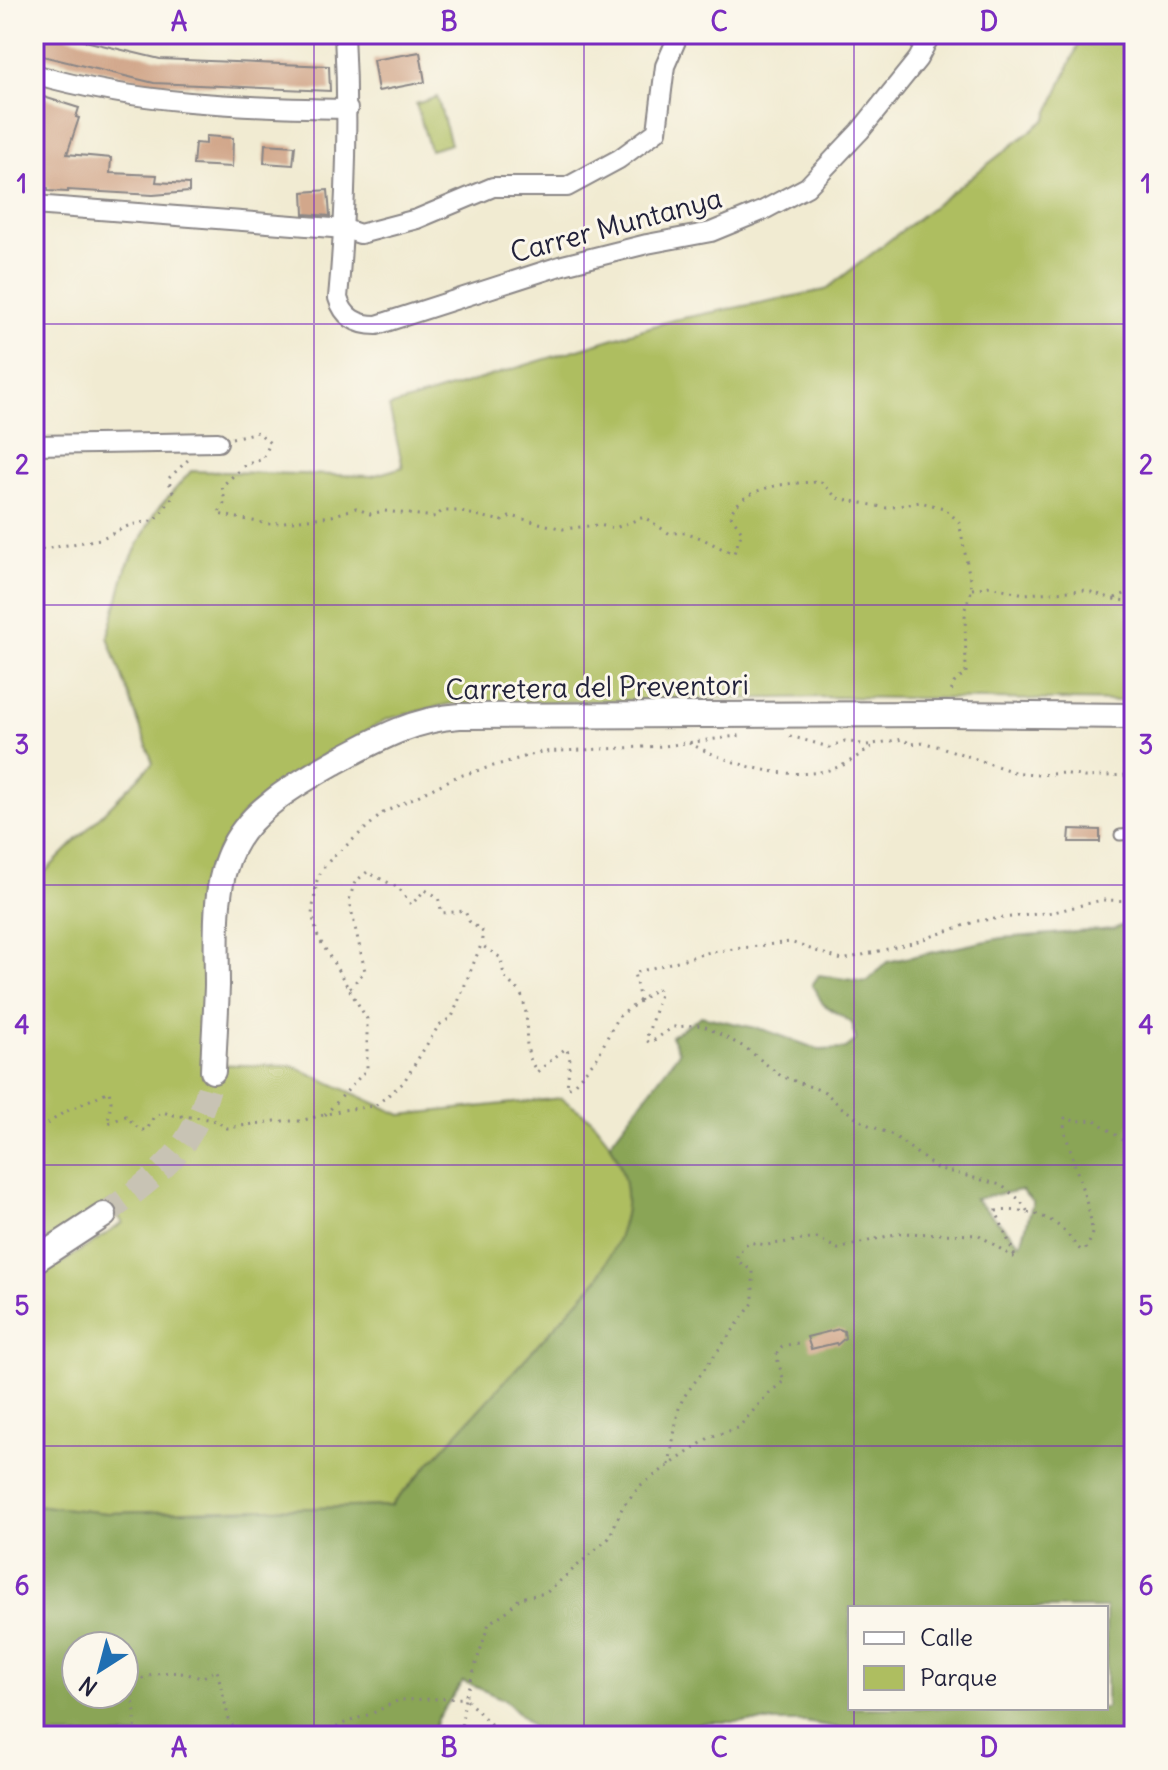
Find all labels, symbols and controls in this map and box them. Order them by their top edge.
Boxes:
text: A [171,5,188,38]
text: B [440,5,458,38]
text: C [710,5,728,38]
text: D [980,5,998,38]
text: 1 [17,167,27,200]
text: 1 [1141,167,1151,200]
street label: Carrer Muntanya [506,179,726,271]
text: 2 [15,448,29,481]
text: 2 [1139,448,1153,481]
street label: Carretera del Preventori [445,666,749,708]
text: 3 [15,728,29,761]
text: 3 [1139,728,1153,761]
text: 4 [14,1008,30,1041]
text: 4 [1138,1008,1154,1041]
text: 5 [15,1289,30,1322]
text: 5 [1139,1289,1154,1322]
text: 6 [14,1569,30,1602]
text: 6 [1138,1569,1154,1602]
legend [848,1606,1108,1710]
text: Calle [920,1622,973,1652]
north arrow [60,1630,140,1710]
text: Parque [920,1662,997,1692]
text: N [74,1670,103,1702]
text: A [171,1731,188,1764]
text: B [440,1731,458,1764]
text: C [710,1731,728,1764]
text: D [980,1731,998,1764]

